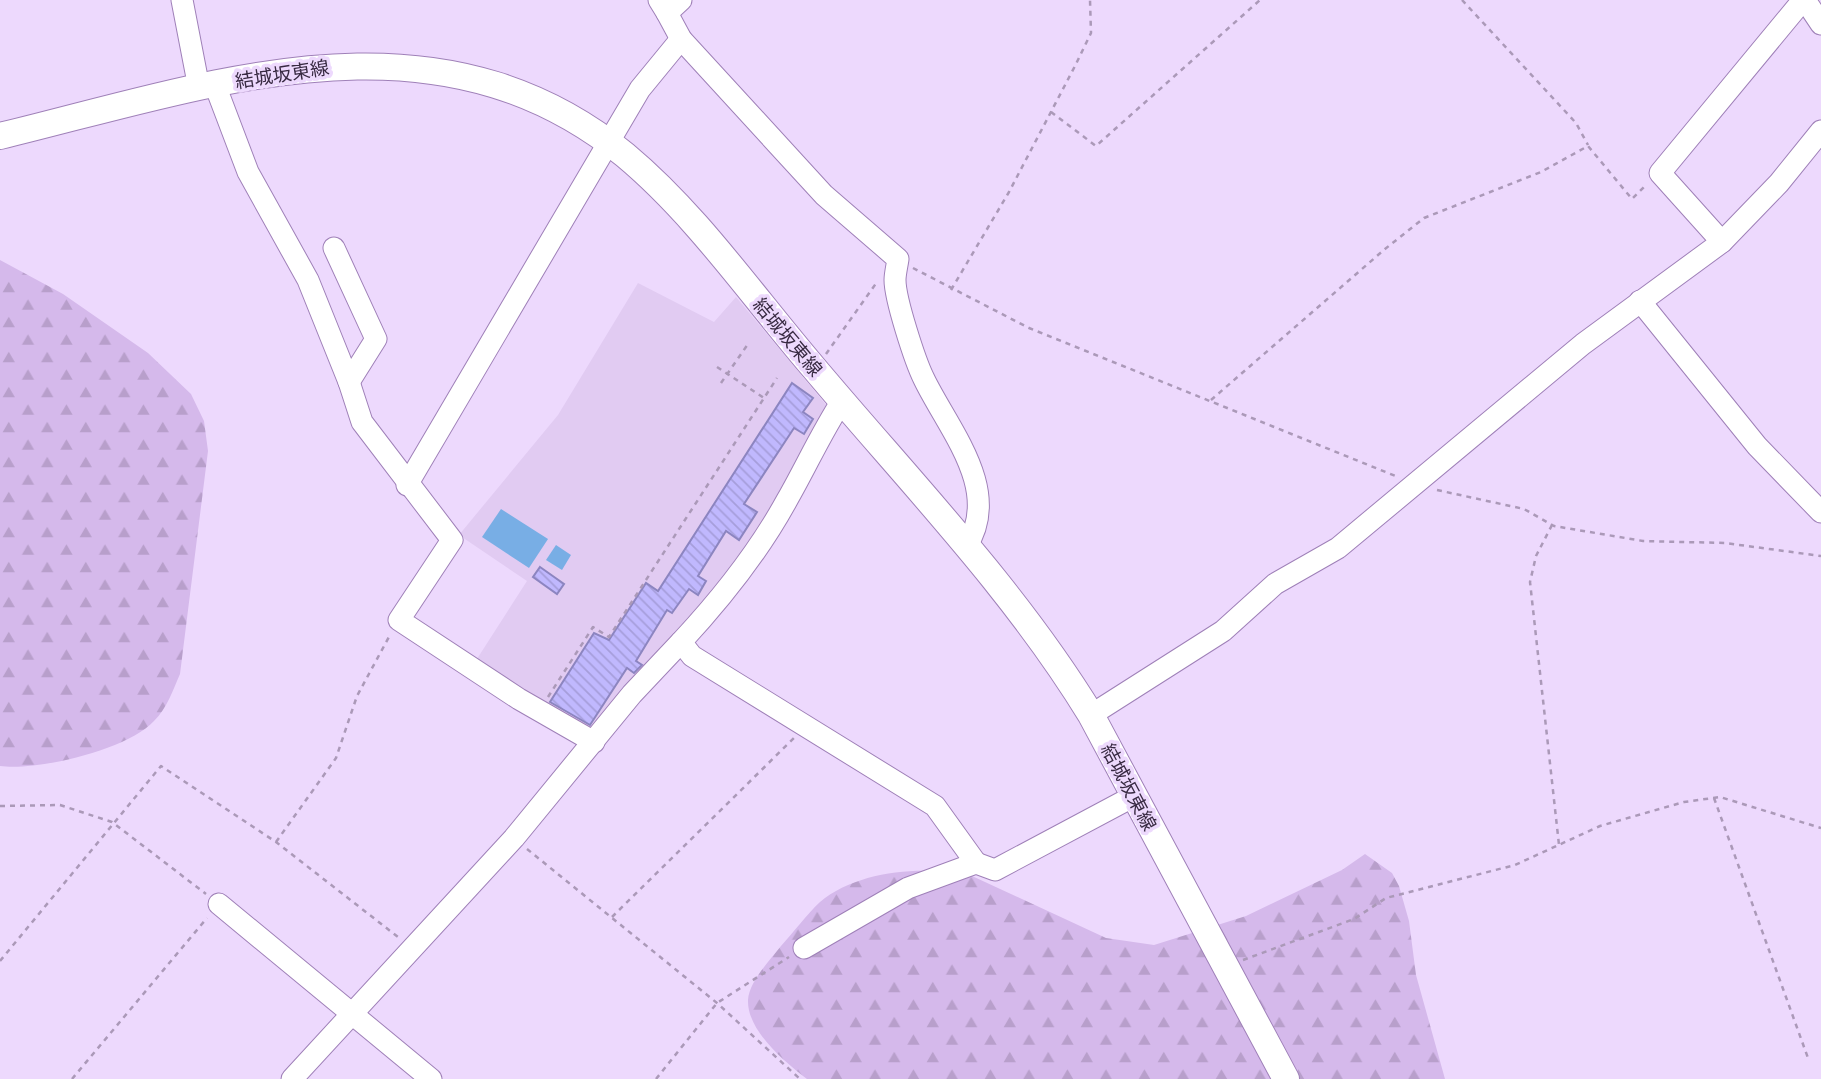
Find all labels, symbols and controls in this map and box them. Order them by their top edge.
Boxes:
street label: 結城坂東線 [233,56,331,92]
street label: 結城坂東線 [749,294,827,380]
street label: 結城坂東線 [1097,740,1161,834]

